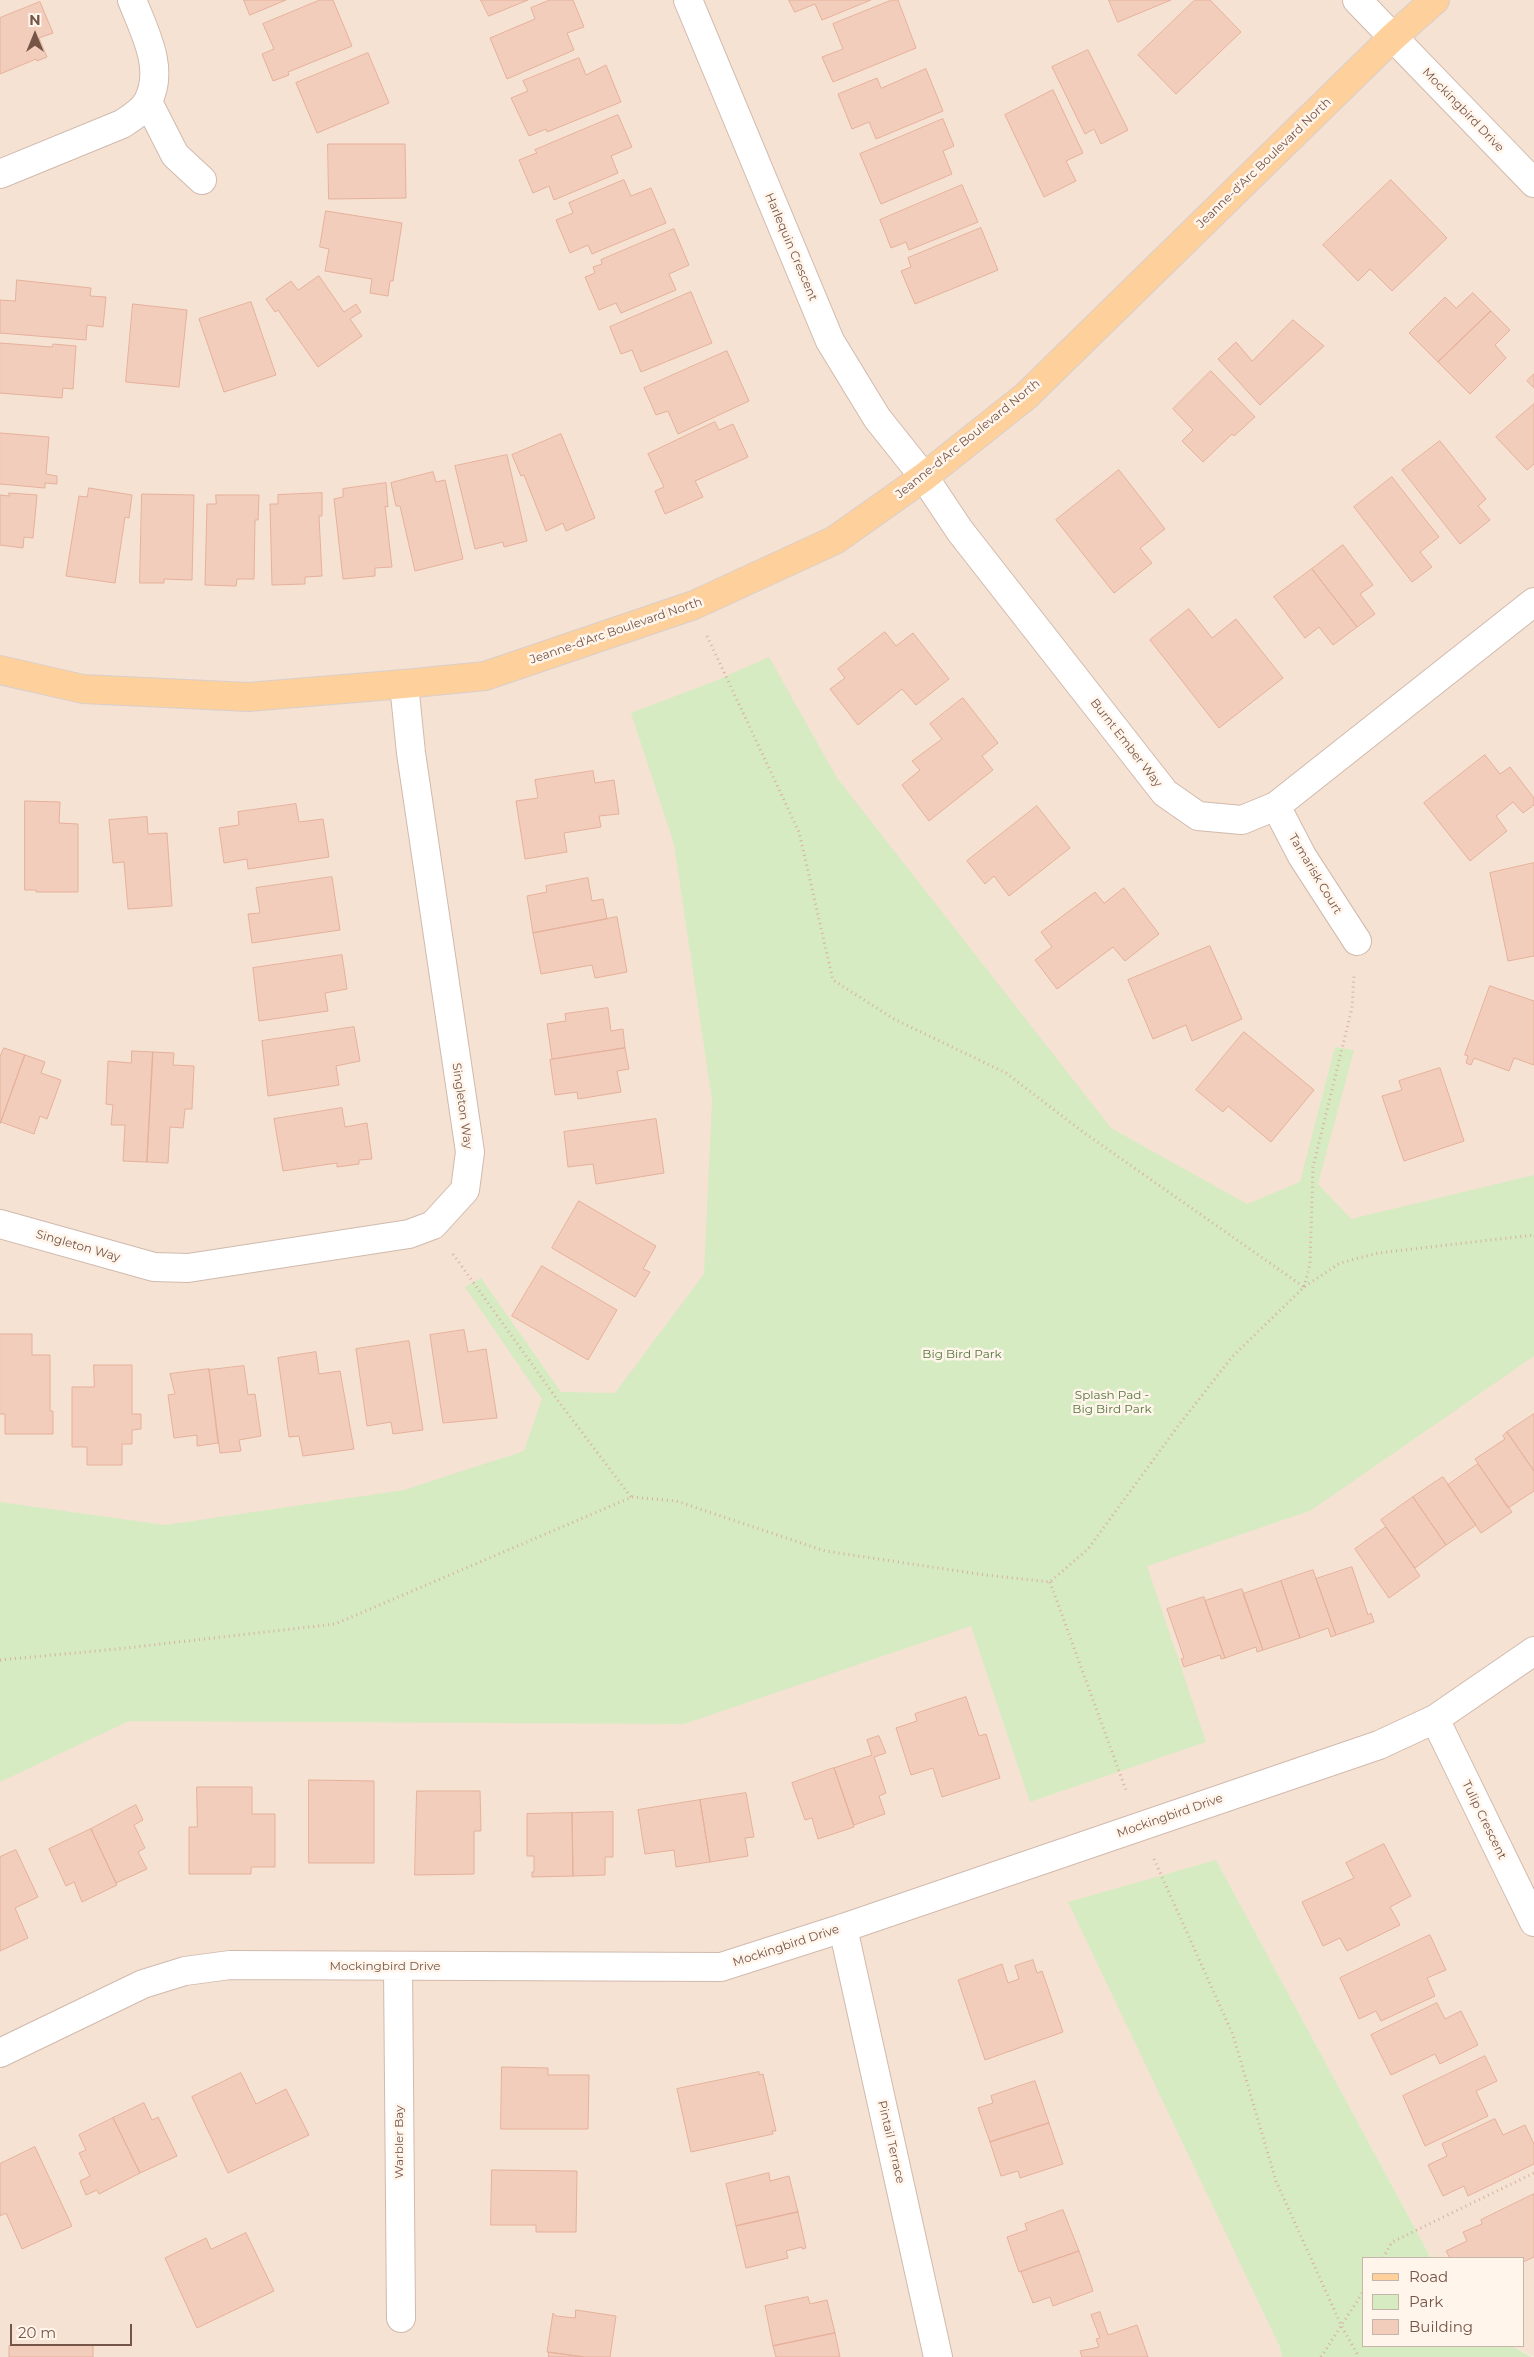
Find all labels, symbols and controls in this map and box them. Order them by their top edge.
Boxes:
north arrow [10,10,60,60]
text: N [29,11,41,29]
street label: Mockingbird Drive [1419,65,1507,155]
street label: Jeanne-d'Arc Boulevard North [1194,95,1334,231]
street label: Harlequin Crescent [762,191,820,303]
street label: Jeanne-d'Arc Boulevard North [893,376,1043,502]
street label: Jeanne-d'Arc Boulevard North [528,595,704,667]
street label: Burnt Ember Way [1087,696,1165,790]
street label: Tamarisk Court [1285,831,1345,917]
street label: Singleton Way [449,1062,475,1150]
street label: Singleton Way [34,1227,122,1265]
park label: Big Bird Park [922,1347,1002,1361]
park label: Splash Pad - Big Bird Park [1072,1388,1152,1416]
street label: Tulip Crescent [1459,1778,1509,1862]
street label: Mockingbird Drive [1115,1791,1225,1841]
street label: Mockingbird Drive [731,1922,841,1970]
street label: Mockingbird Drive [329,1959,441,1973]
street label: Pintail Terrace [874,2099,908,2185]
street label: Warbler Bay [392,2105,406,2179]
legend [1362,2257,1524,2347]
text: Road [1409,2267,1448,2286]
text: Park [1409,2292,1443,2311]
scale bar [12,2314,135,2346]
text: Building [1409,2317,1473,2336]
text: 20 m [18,2323,56,2342]

